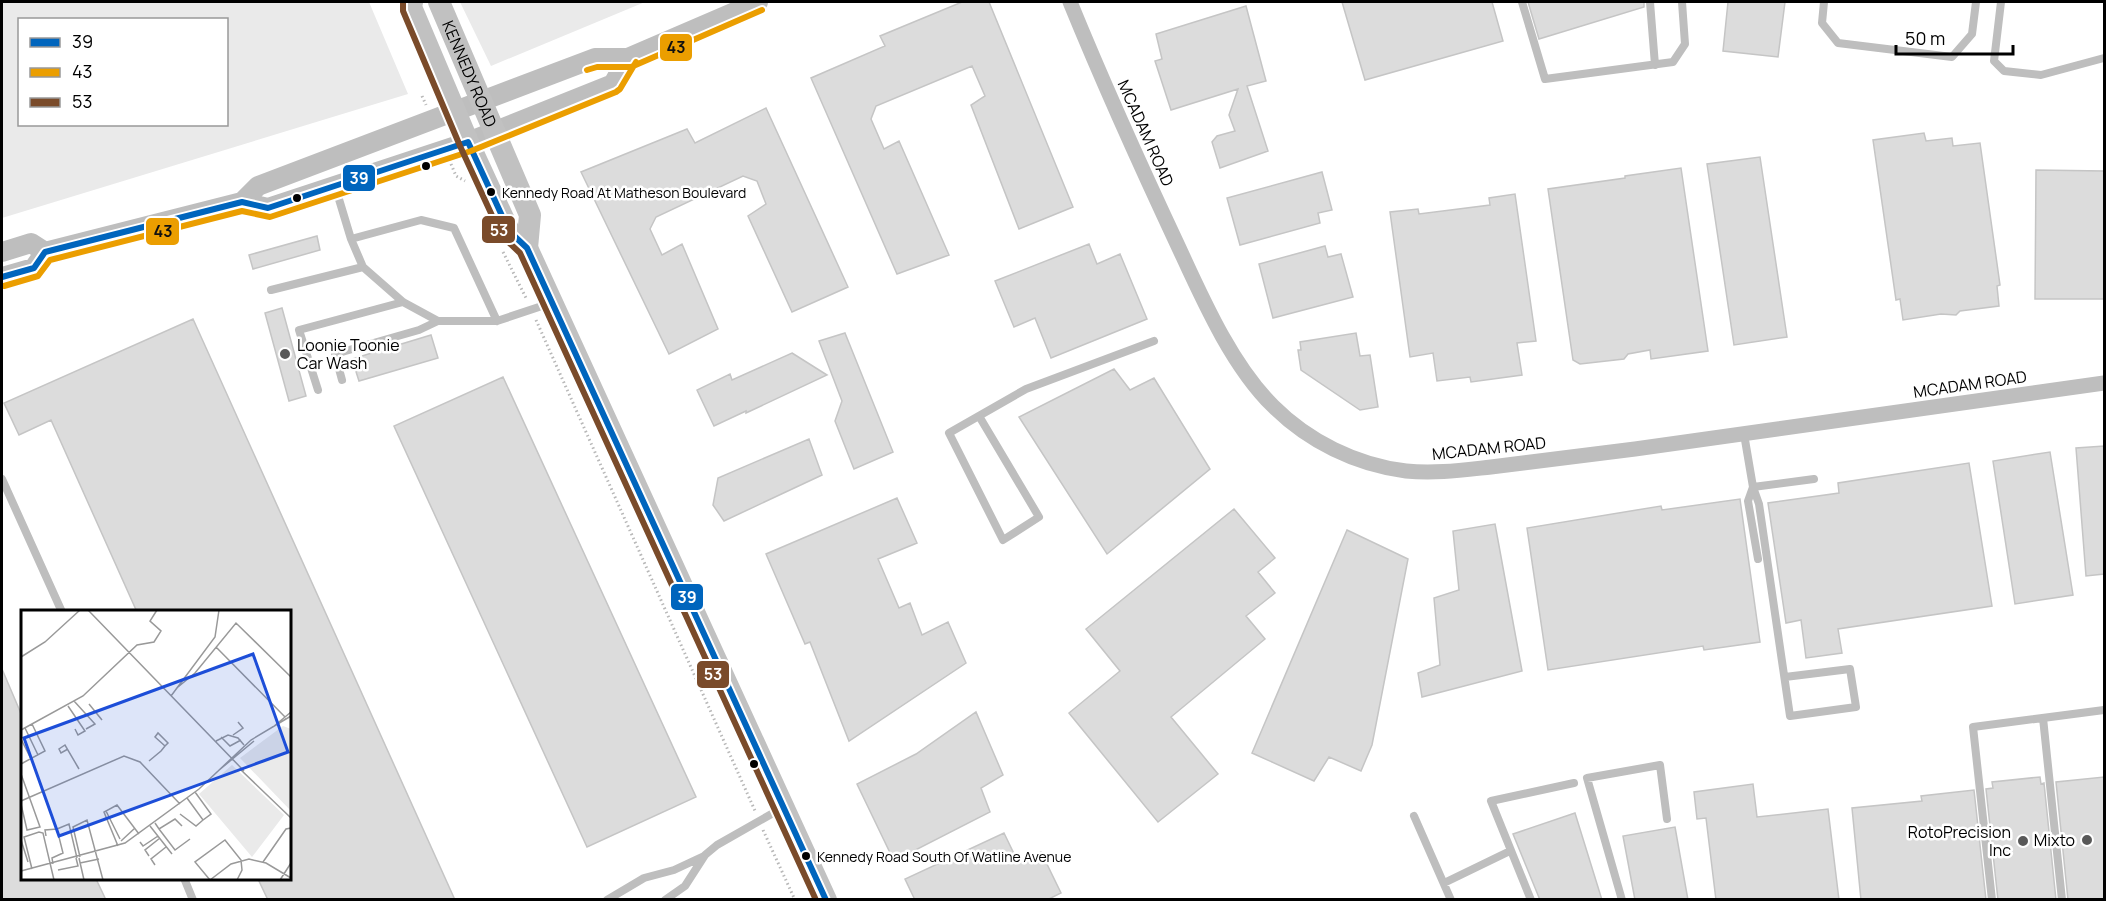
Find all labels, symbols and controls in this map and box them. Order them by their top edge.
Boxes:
street label: KENNEDY ROAD [437,17,502,131]
legend [18,18,228,126]
scale bar [1896,18,2013,56]
text: 50 m [1905,26,1945,50]
text: 39 [72,29,93,53]
line badge: 43 [659,33,693,62]
text: 43 [666,36,686,58]
text: 43 [72,59,93,83]
street label: MCADAM ROAD [1113,76,1179,190]
text: 53 [72,89,92,113]
unlabelled marker [420,160,432,172]
line badge: 39 [342,164,376,192]
text: 39 [349,167,369,189]
place label: Kennedy Road At Matheson Boulevard [502,183,746,202]
marker: Kennedy Road At Matheson Boulevard [485,186,497,198]
unlabelled marker [291,192,303,204]
line badge: 53 [481,215,516,244]
line badge: 43 [145,217,180,246]
text: 53 [490,219,508,241]
text: 43 [153,220,173,242]
place label: Loonie Toonie Car Wash [297,334,400,374]
marker: Loonie Toonie Car Wash [278,347,292,361]
street label: MCADAM ROAD [1912,365,2028,403]
street label: MCADAM ROAD [1431,431,1547,465]
line badge: 39 [670,583,704,611]
text: 39 [677,586,697,608]
inset map [21,610,291,880]
line badge: 53 [696,660,730,689]
text: 53 [704,663,722,685]
unlabelled marker [748,758,760,770]
place label: RotoPrecision Inc [1908,821,2011,861]
place label: Mixto [2034,829,2075,851]
marker: Mixto [2080,833,2094,847]
marker: RotoPrecision Inc [2016,834,2030,848]
place label: Kennedy Road South Of Watline Avenue [817,847,1071,866]
marker: Kennedy Road South Of Watline Avenue [800,850,812,862]

